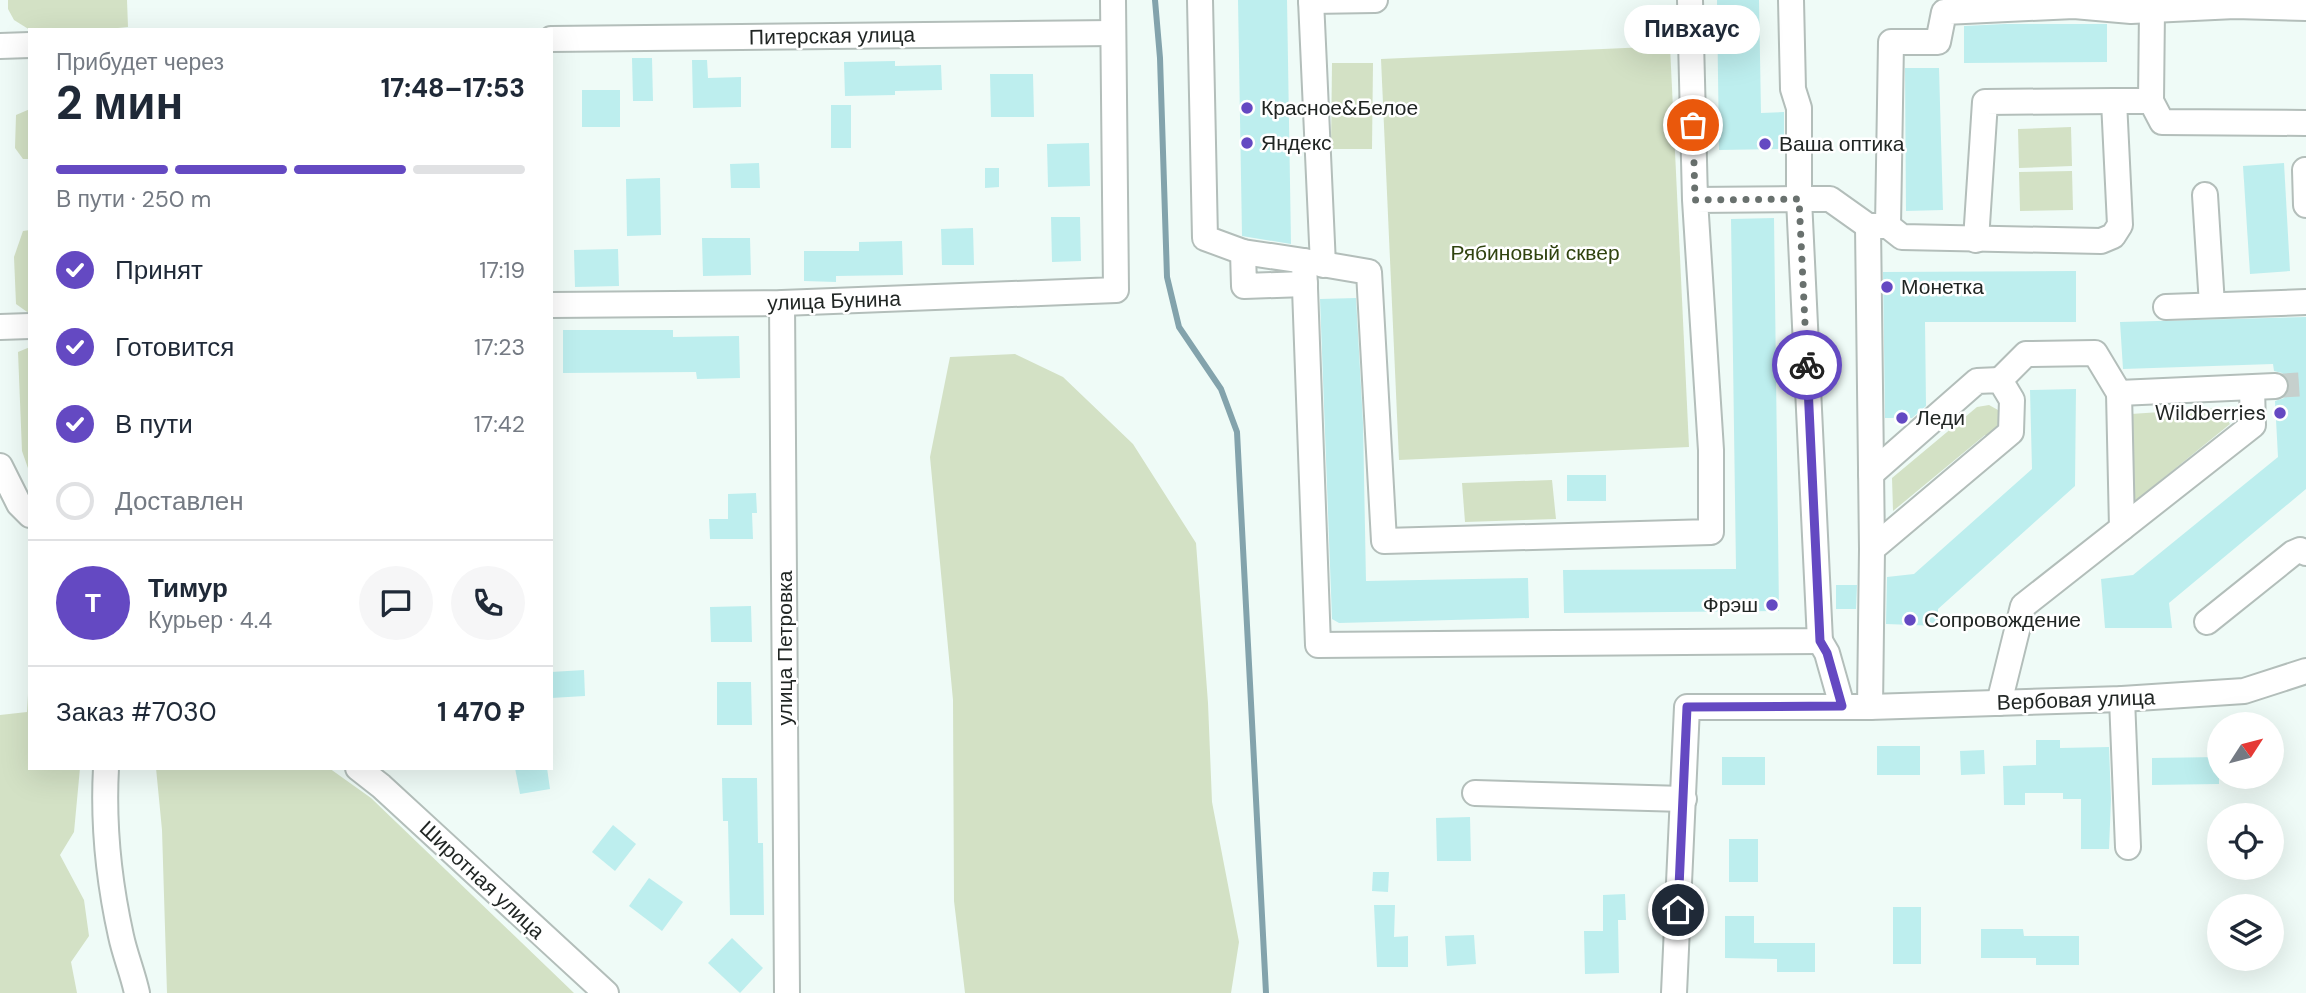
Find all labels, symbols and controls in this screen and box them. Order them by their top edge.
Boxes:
callout: Пивхаус [1625,6,1761,55]
text: Пивхаус [1644,14,1740,44]
street label: Питерская улица [749,21,916,51]
text: Прибудет через [56,47,224,77]
text: 17:48–17:53 [381,71,525,105]
text: 2 мин [56,73,183,133]
place label: Красное&Белое [1261,94,1418,122]
pin [1663,95,1723,155]
marker: Красное&Белое [1239,100,1255,116]
icon: bag [1674,106,1712,144]
place label: Яндекс [1261,129,1332,157]
place label: Ваша оптика [1779,130,1905,158]
marker: Яндекс [1239,135,1255,151]
marker: Ваша оптика [1757,136,1773,152]
text: В пути · 250 m [56,184,211,214]
park label: Рябиновый сквер [1450,239,1620,267]
icon: check [56,251,94,289]
text: Принят [115,253,203,287]
text: 17:19 [479,255,525,285]
place label: Монетка [1901,273,1984,301]
marker: Монетка [1879,279,1895,295]
street label: улица Бунина [767,285,902,317]
icon: check [56,328,94,366]
text: Готовится [115,330,234,364]
courier [1772,330,1842,400]
text: 17:23 [474,332,525,362]
icon: bike [1788,346,1826,384]
place label: Wildberries [2155,399,2266,427]
place label: Леди [1916,404,1965,432]
icon: check [56,405,94,443]
marker: Wildberries [2272,405,2288,421]
text: В пути [115,407,193,441]
text: 17:42 [474,409,525,439]
marker: Леди [1894,410,1910,426]
text: Доставлен [115,484,244,518]
button: chat [359,566,433,640]
button: phone [451,566,525,640]
street label: улица Петровка [771,570,799,725]
text: Тимур [148,571,228,605]
text: Т [85,586,101,620]
place label: Фрэш [1703,591,1758,619]
marker: Фрэш [1764,597,1780,613]
text: Курьер · 4.4 [148,605,272,635]
place label: Сопровождение [1924,606,2081,634]
marker: Сопровождение [1902,612,1918,628]
street label: Вербовая улица [1996,683,2156,717]
text: Заказ #7030 [56,695,216,729]
text: 1 470 ₽ [437,695,525,729]
north arrow [2207,712,2284,789]
map controls [2207,712,2284,971]
button: locate [2207,803,2284,880]
street label: Широтная улица [413,815,551,946]
pin [1648,880,1708,940]
icon: home [1659,891,1697,929]
button: layers [2207,894,2284,971]

